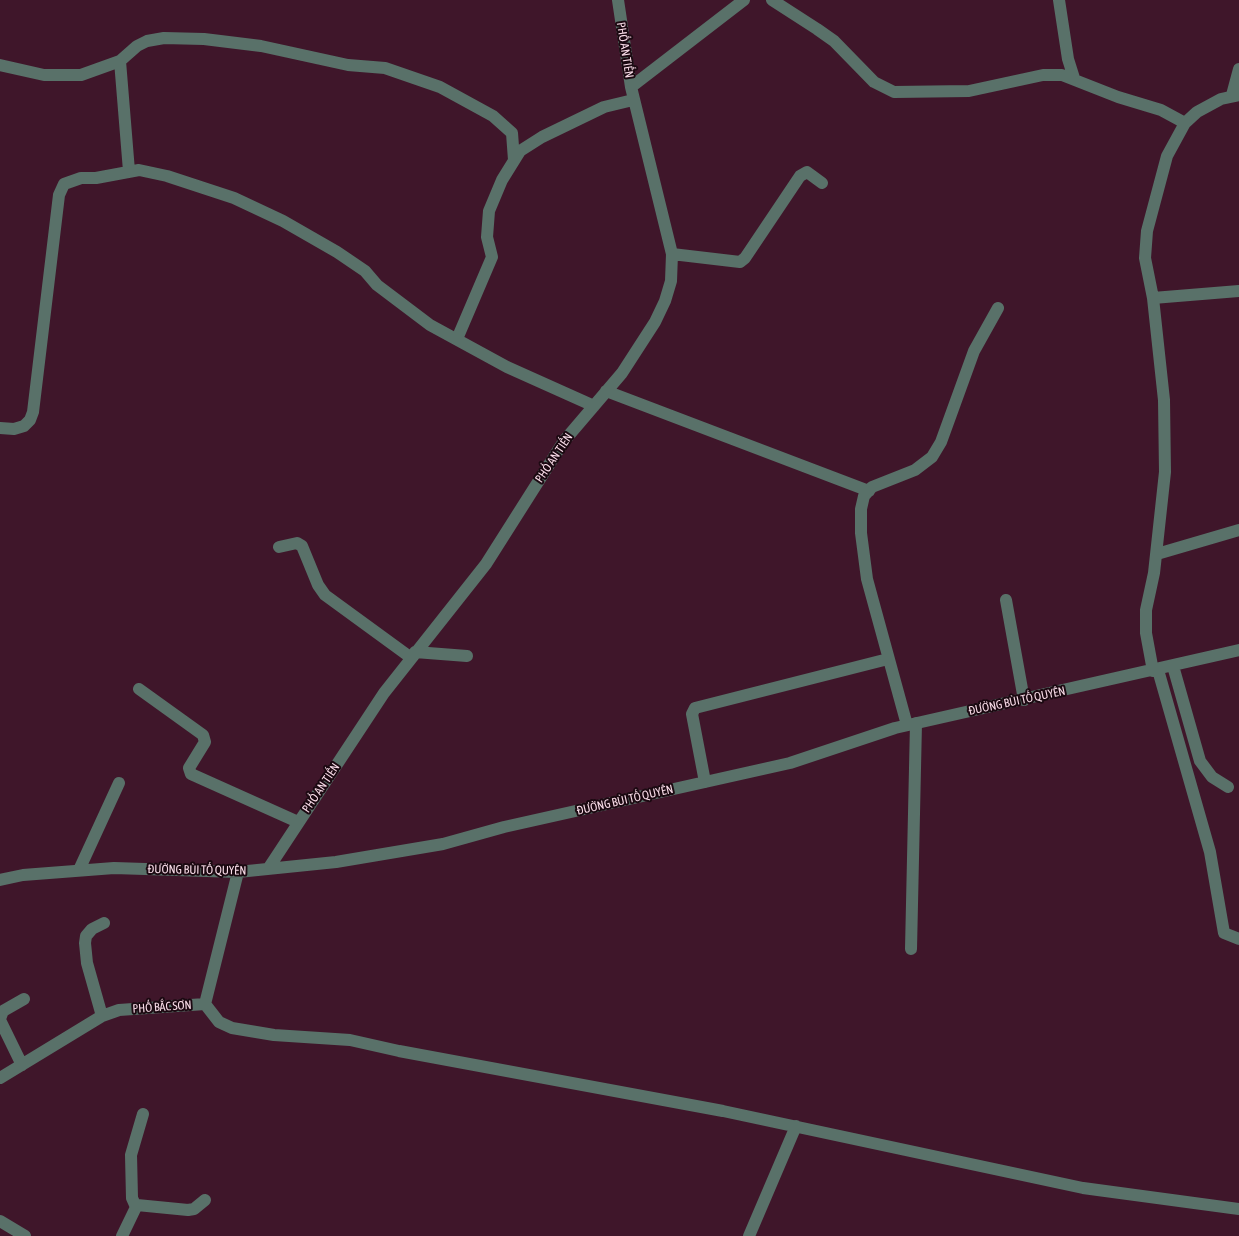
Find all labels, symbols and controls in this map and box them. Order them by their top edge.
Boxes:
street label: PHỐ AN TIẾN [613,21,637,79]
street label: PHỐ AN TIẾN [532,431,576,485]
street label: ĐƯỜNG BÙI TỐ QUYÊN [967,684,1067,718]
street label: PHỐ AN TIẾN [299,761,343,815]
street label: ĐƯỜNG BÙI TỐ QUYÊN [575,782,675,818]
street label: ĐƯỜNG BÙI TỐ QUYÊN [148,862,246,878]
street label: PHỐ BẮC SƠN [132,998,192,1016]

